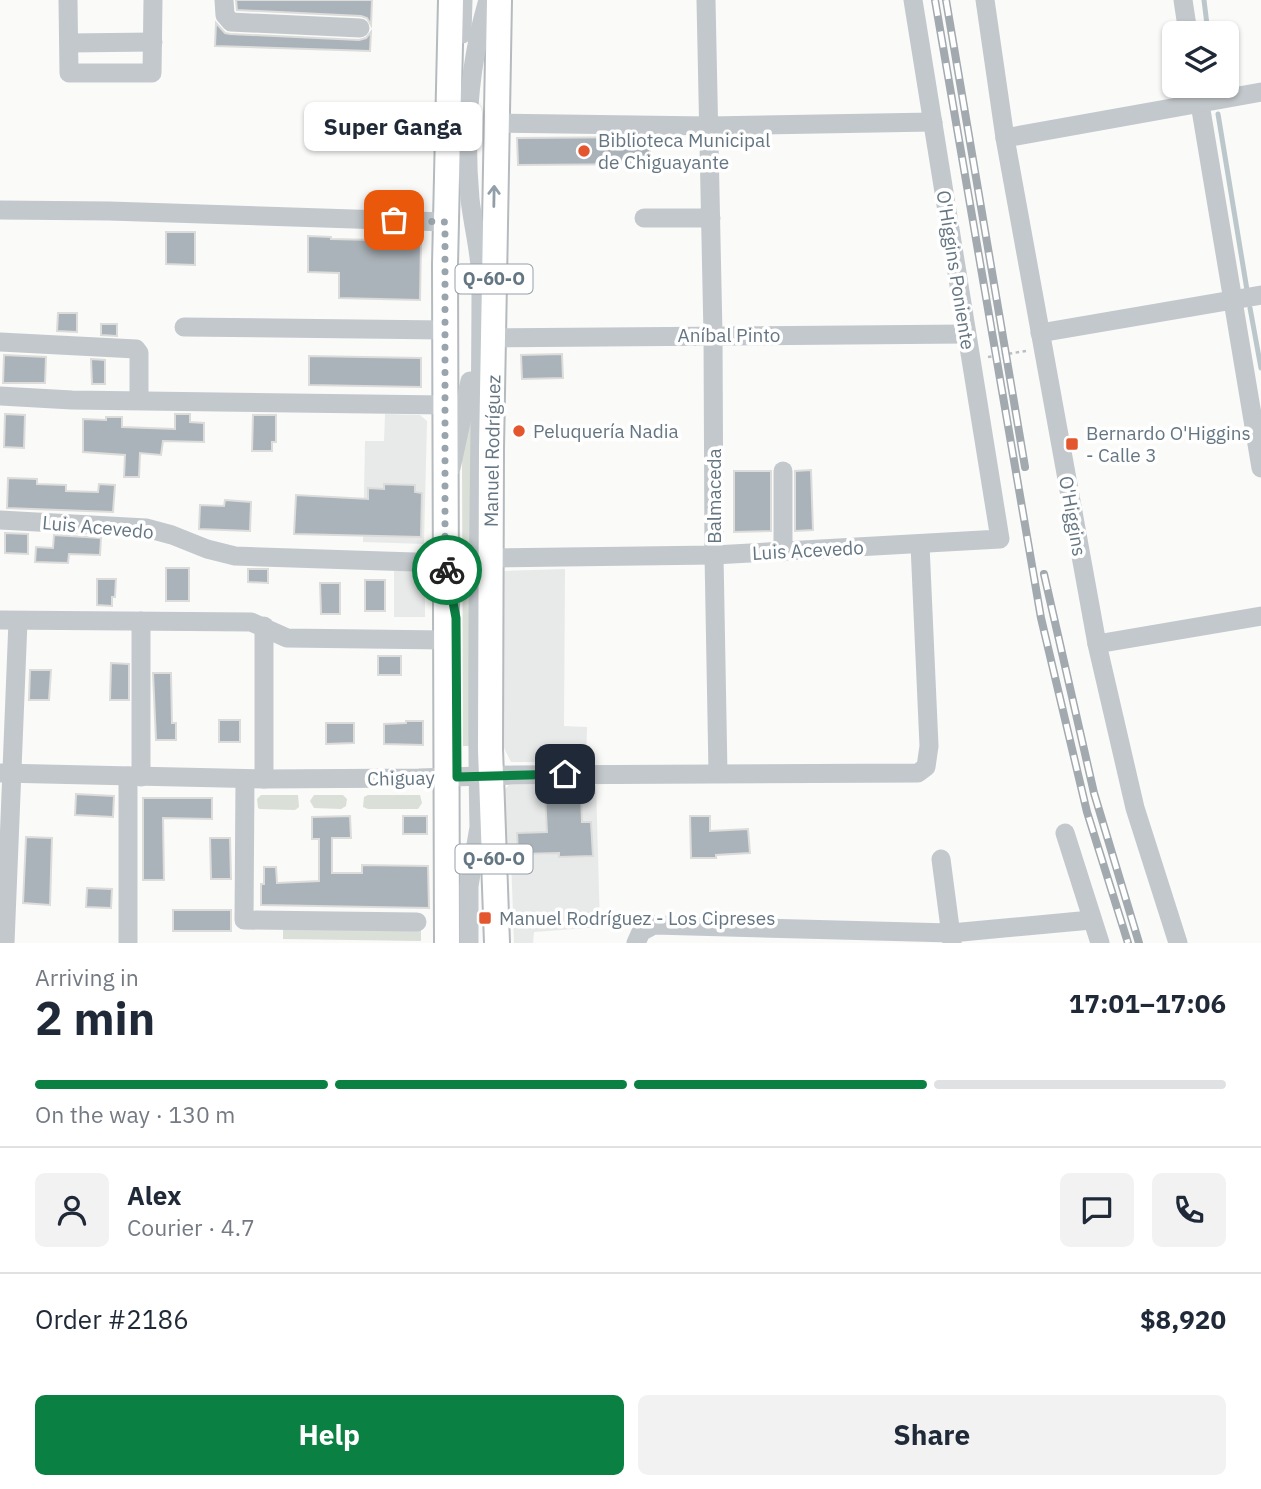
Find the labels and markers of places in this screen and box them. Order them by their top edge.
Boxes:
callout: Super Ganga [305,101,483,150]
place label: Biblioteca Municipal de Chiguayante [598,128,770,174]
marker: Biblioteca Municipal de Chiguayante [576,143,592,159]
pin [364,190,424,250]
place label: Peluquería Nadia [533,419,679,443]
place label: Bernardo O'Higgins - Calle 3 [1086,421,1251,467]
marker: Peluquería Nadia [511,423,527,439]
marker: Bernardo O'Higgins - Calle 3 [1064,436,1080,452]
pin [535,744,595,804]
place label: Manuel Rodríguez - Los Cipreses [499,906,775,930]
marker: Manuel Rodríguez - Los Cipreses [477,910,493,926]

